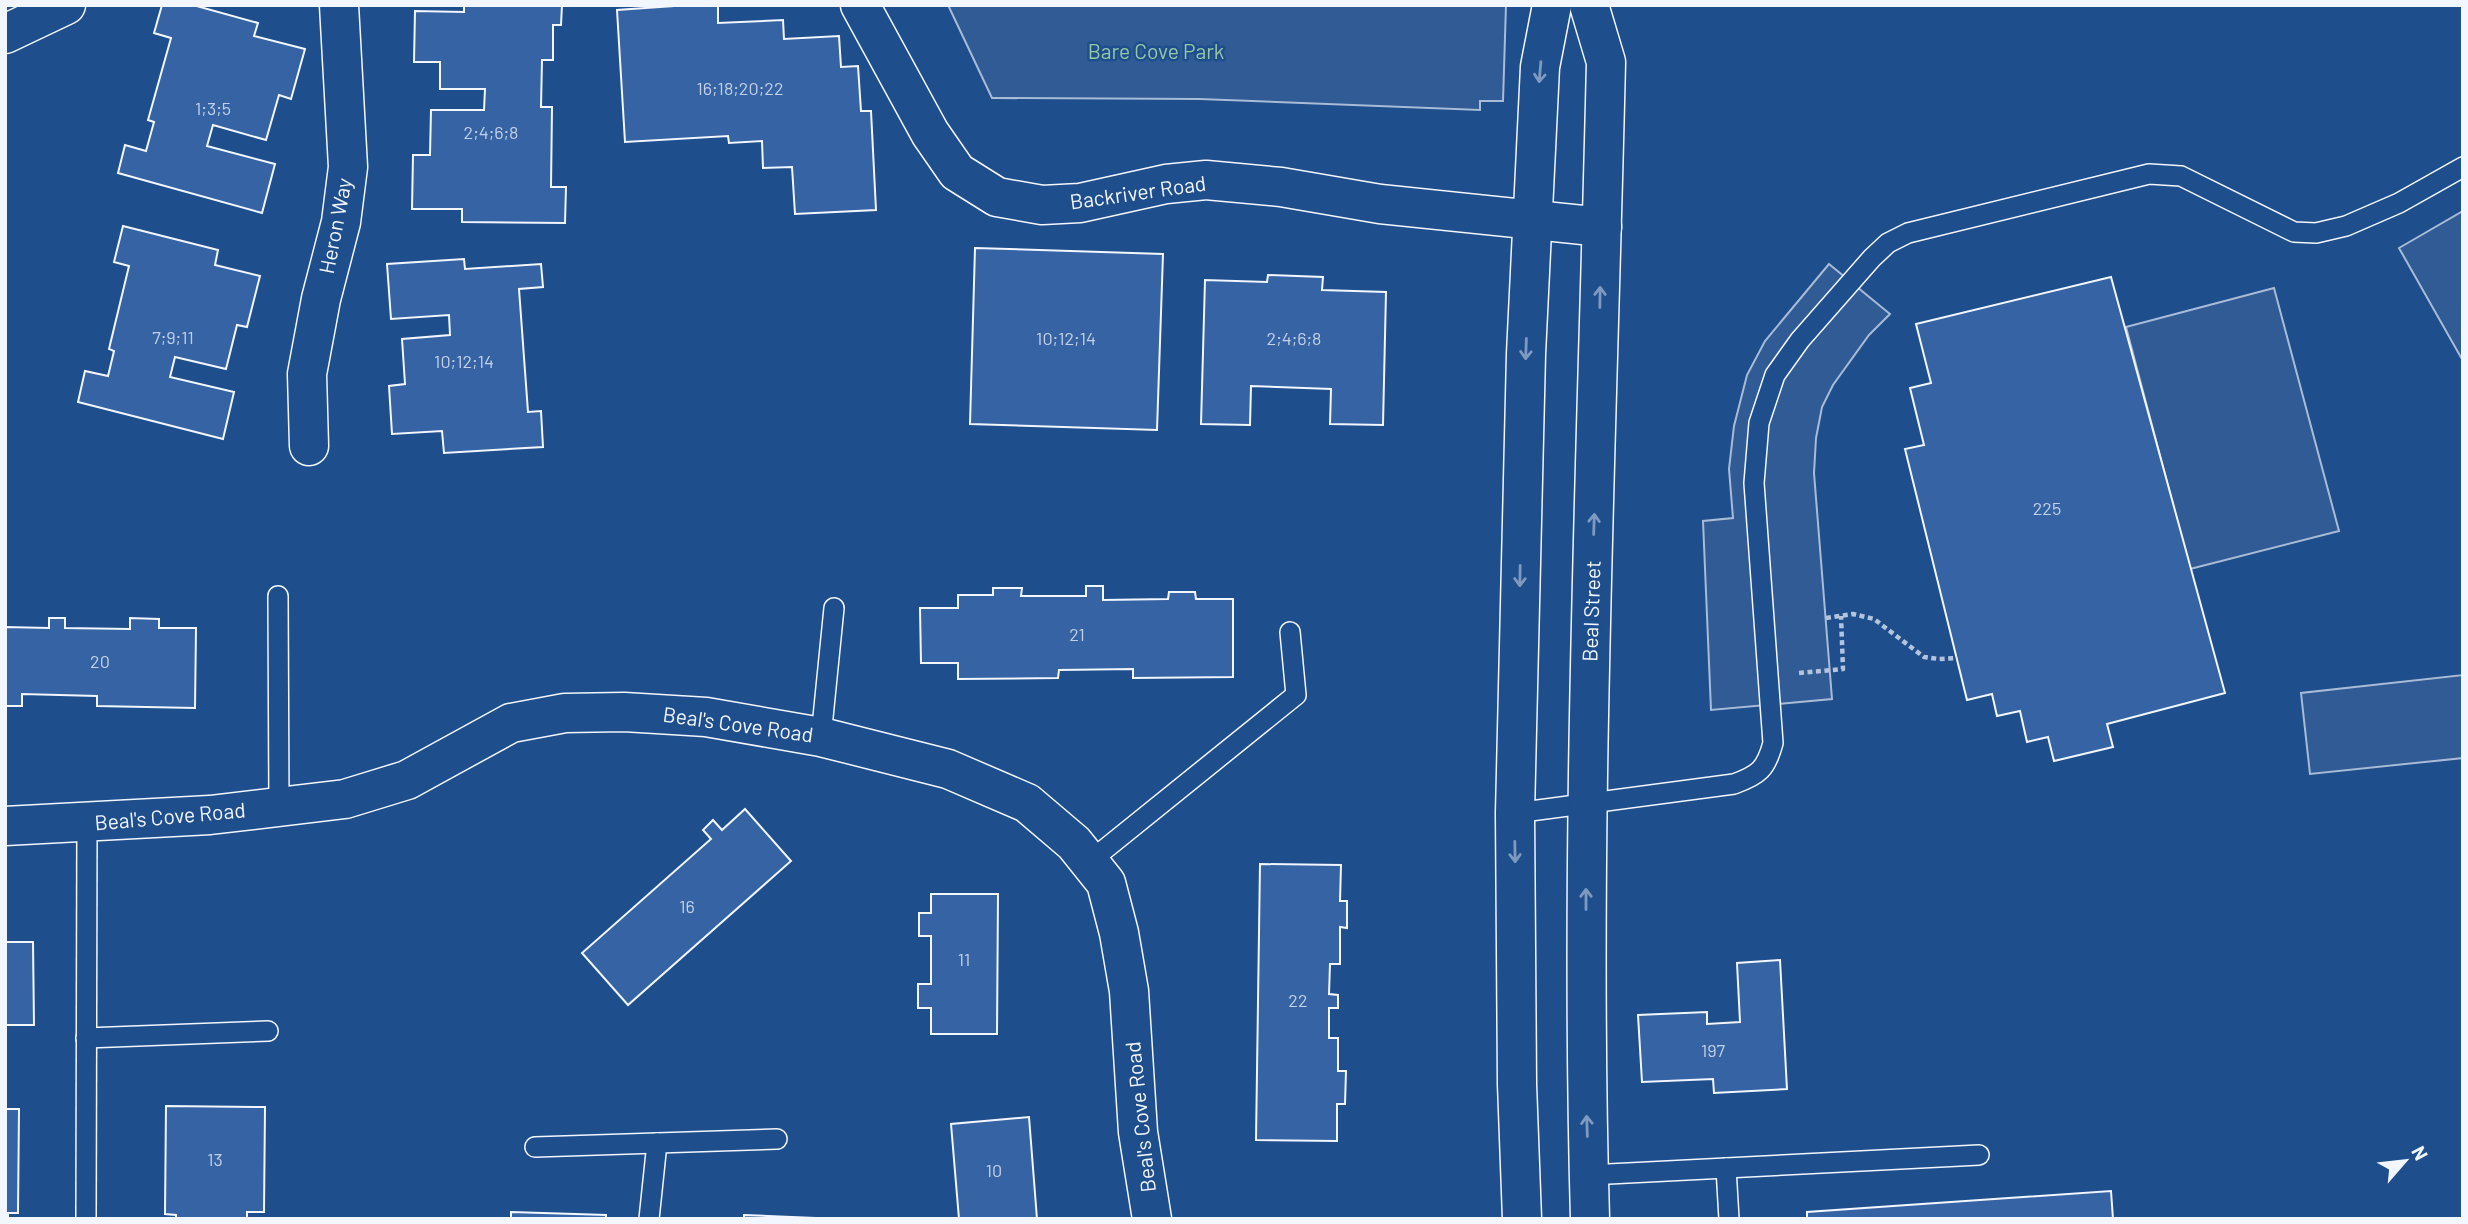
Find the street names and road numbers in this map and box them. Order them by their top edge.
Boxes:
street label: Backriver Road [1068,170,1208,213]
street label: Heron Way [313,175,356,276]
street label: Beal Street [1576,560,1605,662]
street label: Beal's Cove Road [661,701,815,746]
street label: Beal's Cove Road [93,796,246,835]
street label: Beal's Cove Road [1119,1041,1160,1194]

